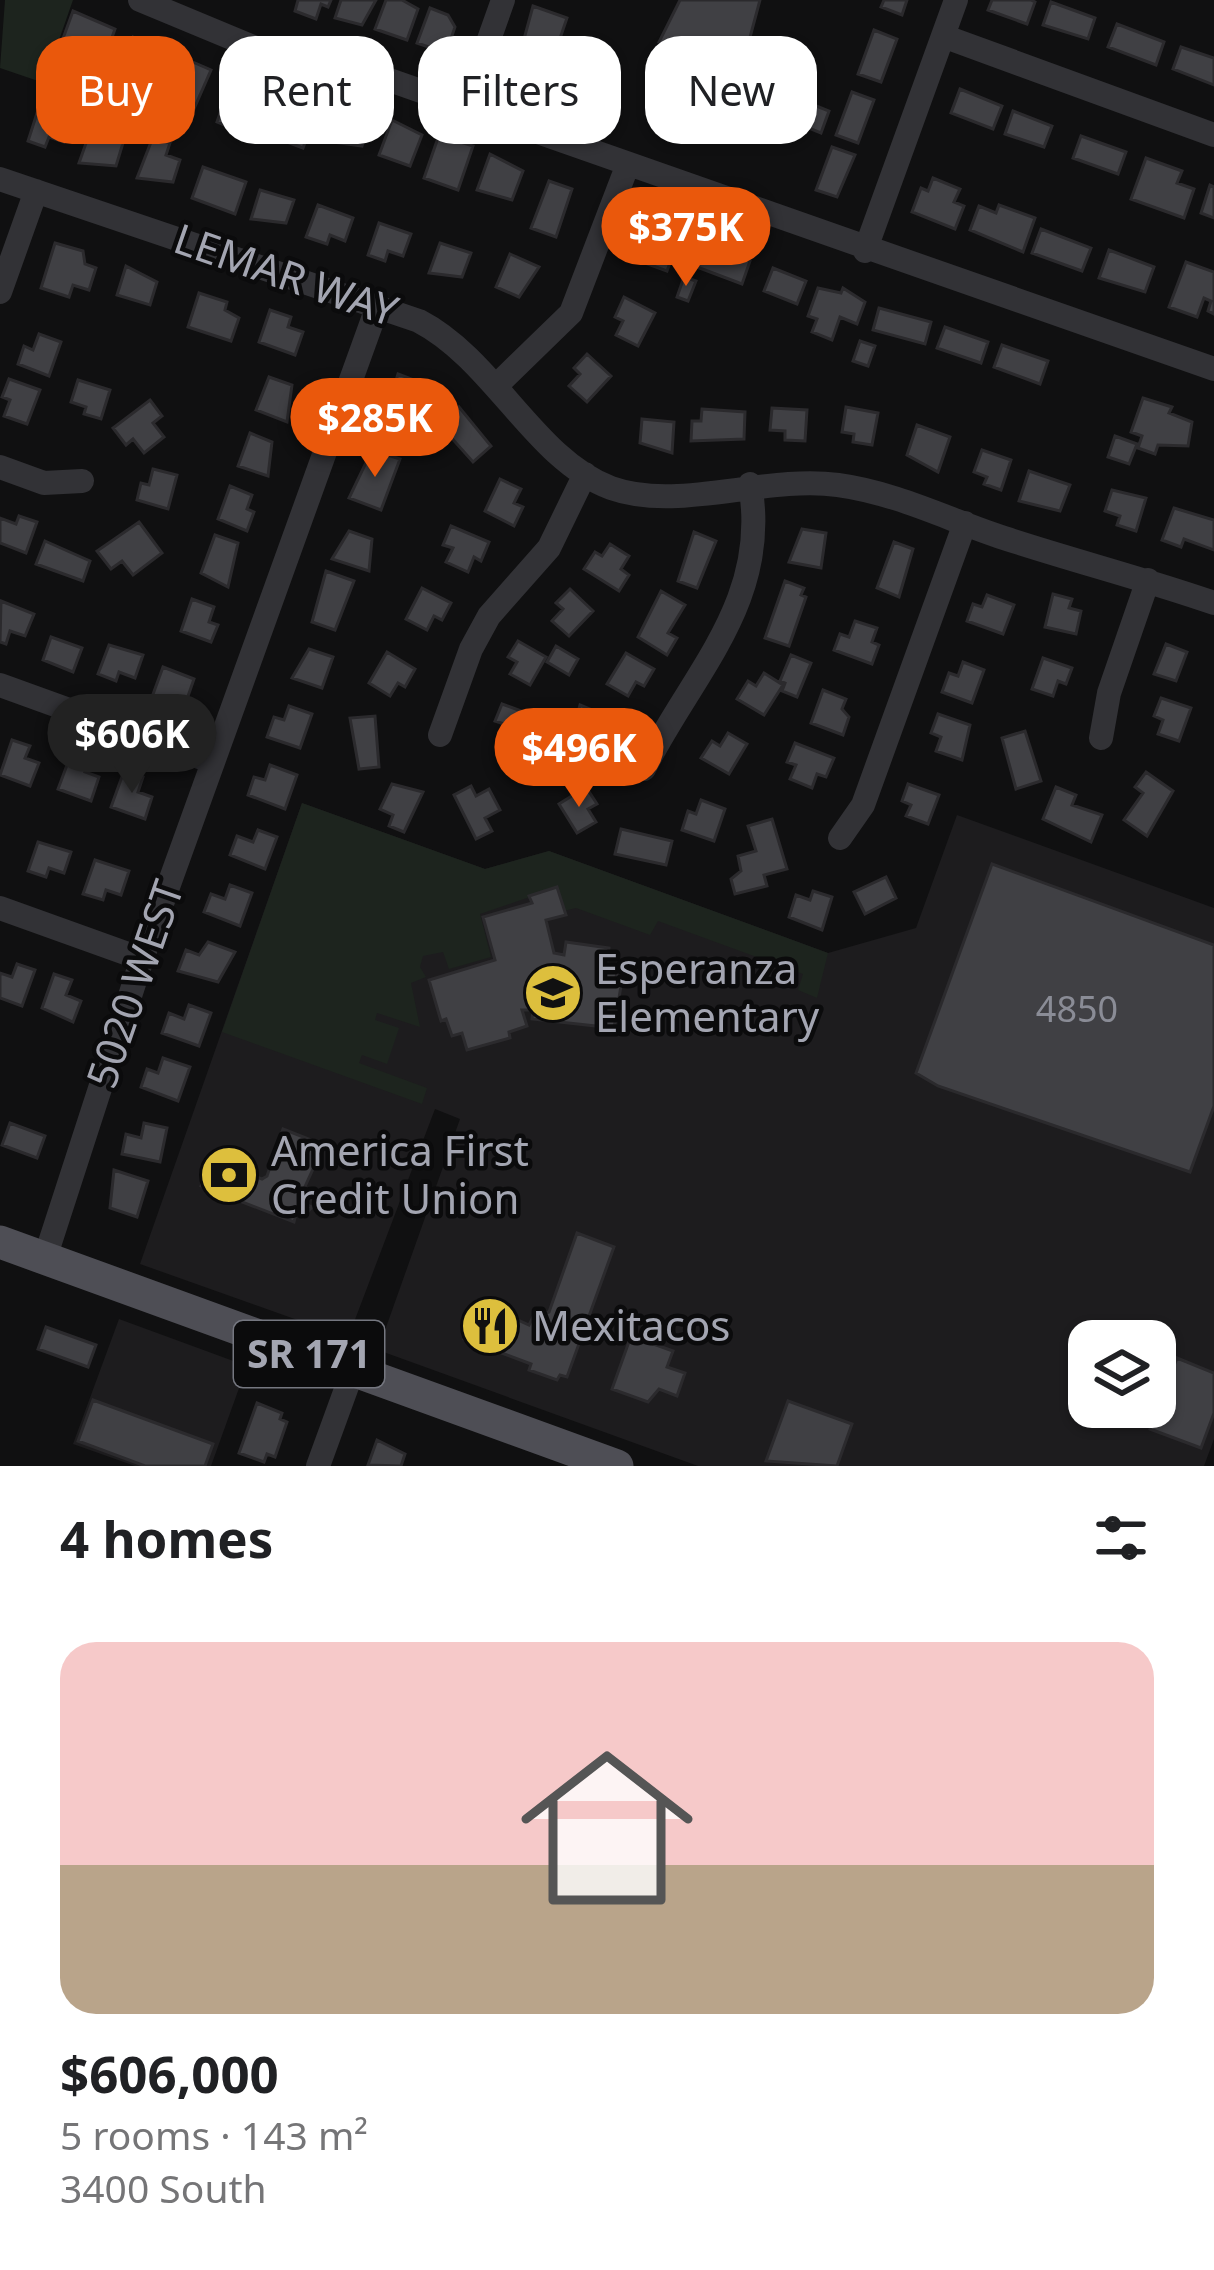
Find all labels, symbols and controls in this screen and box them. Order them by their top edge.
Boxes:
chip: Buy [36,36,195,144]
chip: Rent [219,36,394,144]
chip: Filters [418,36,621,144]
chip: New [645,36,817,144]
pin: $375K [602,187,770,289]
text: $375K [628,199,744,252]
street label: LEMAR WAY [167,209,406,338]
pin: $285K [291,378,459,480]
text: $285K [317,390,433,443]
pin: $606K [48,694,216,796]
text: $606K [74,706,190,759]
pin: $496K [495,708,663,810]
text: $496K [521,720,637,773]
street label: 5020 WEST [71,872,196,1095]
place label: Esperanza Elementary [595,939,820,1044]
school or university icon: Esperanza Elementary [522,962,584,1024]
house number: 4850 [1036,984,1118,1033]
place label: America First Credit Union [271,1121,529,1226]
bank icon: America First Credit Union [198,1144,260,1206]
restaurant icon: Mexitacos [459,1295,521,1357]
place label: Mexitacos [532,1296,730,1353]
map controls [1068,1320,1176,1428]
button: layers [1068,1320,1176,1428]
road number: SR 171 [234,1321,384,1387]
text: 4 homes [60,1503,273,1573]
icon: filters [1088,1505,1154,1571]
icon: home [499,1720,715,1936]
text: $606,000 [60,2038,279,2108]
text: 5 rooms · 143 m² [60,2108,368,2161]
text: 3400 South [60,2161,267,2214]

